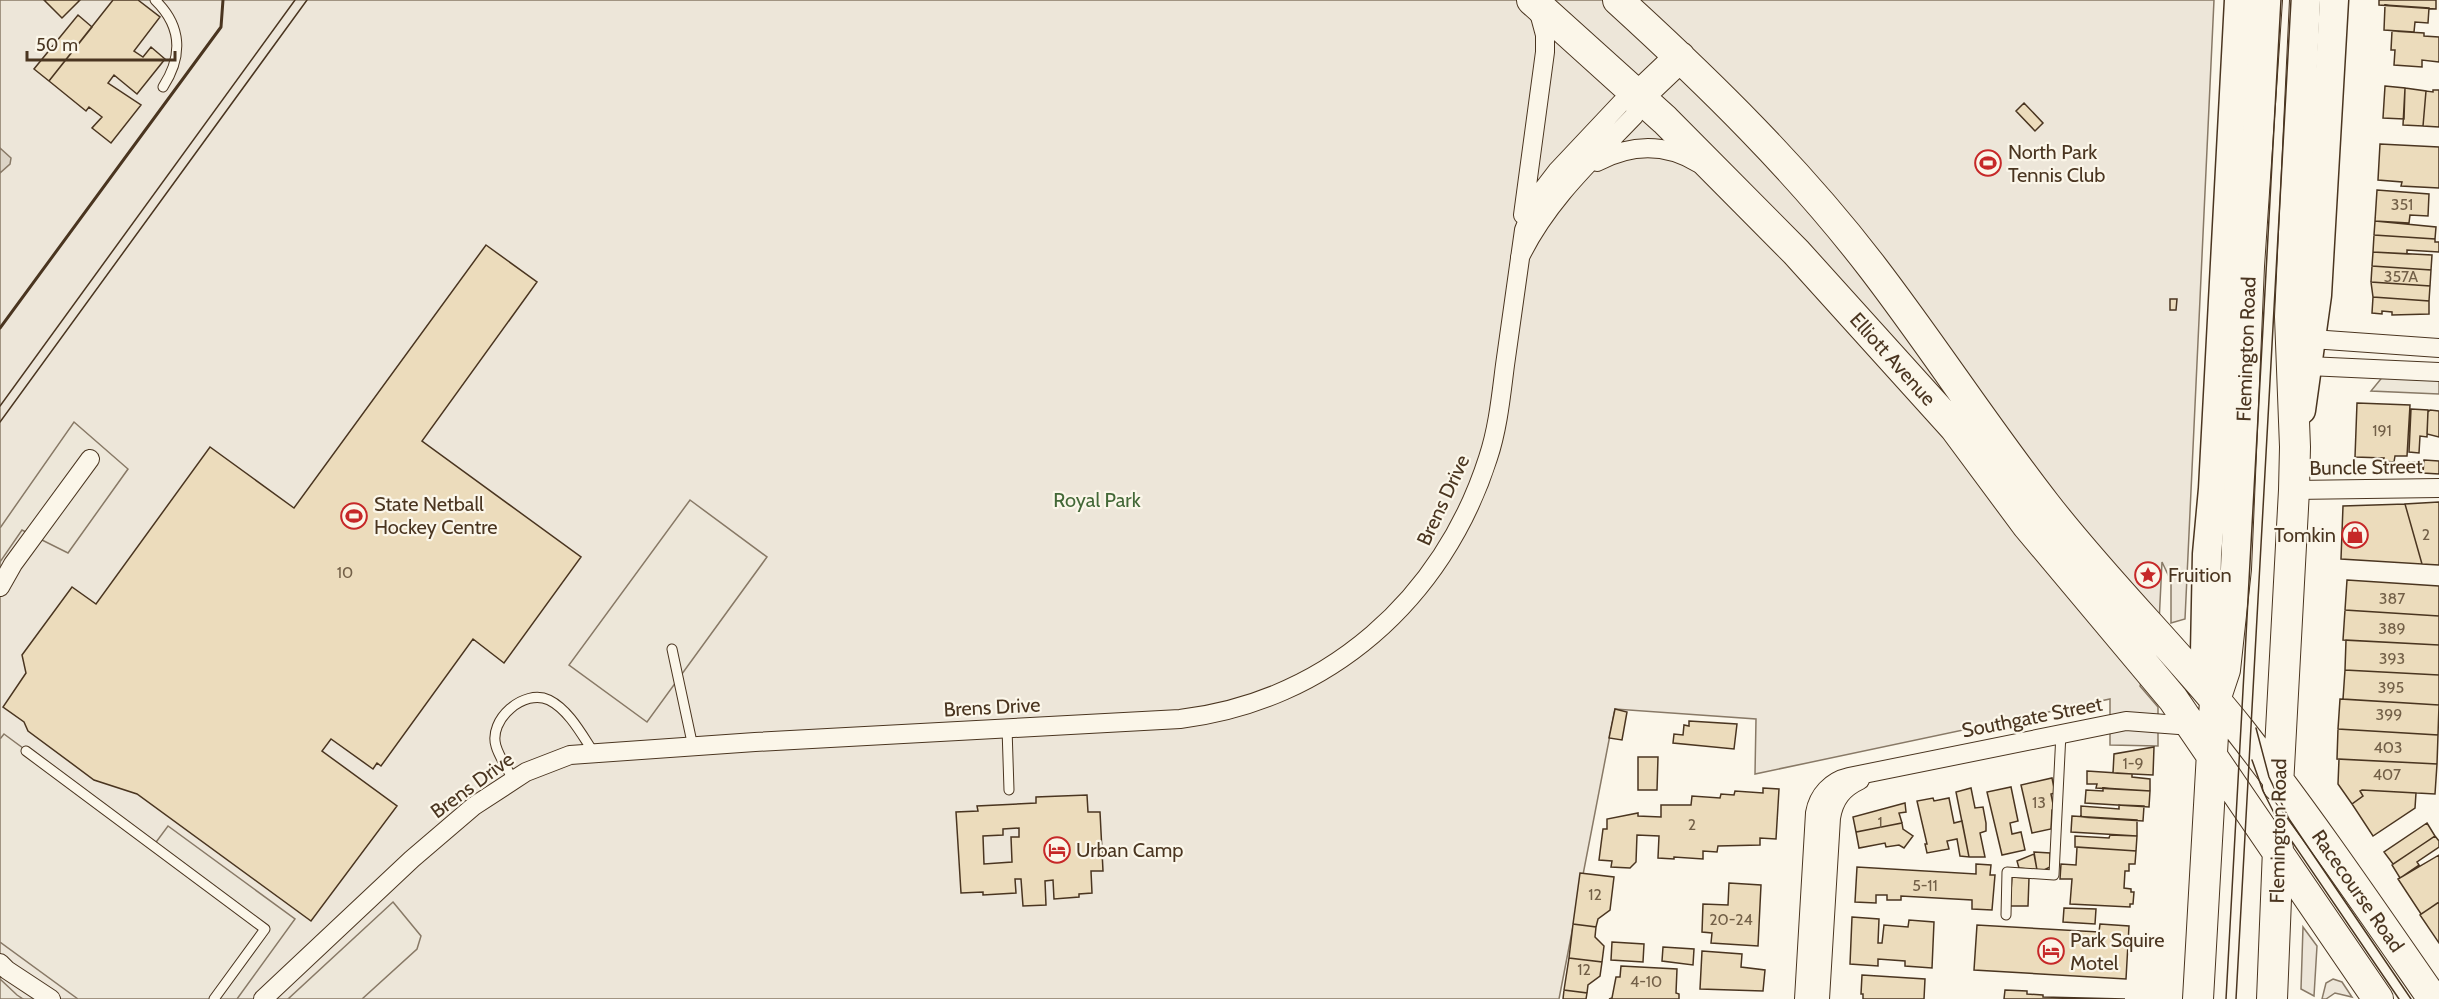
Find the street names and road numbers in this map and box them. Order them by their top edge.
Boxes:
street label: Flemington Road [2231,276,2261,422]
street label: Elliott Avenue [1845,307,1941,411]
street label: Brens Drive [1412,451,1474,549]
street label: Buncle Street [2309,454,2423,480]
street label: Brens Drive [943,692,1041,722]
street label: Southgate Street [1960,692,2105,742]
street label: Brens Drive [426,747,518,823]
street label: Flemington Road [2265,758,2291,904]
street label: Racecourse Road [2307,825,2409,957]

